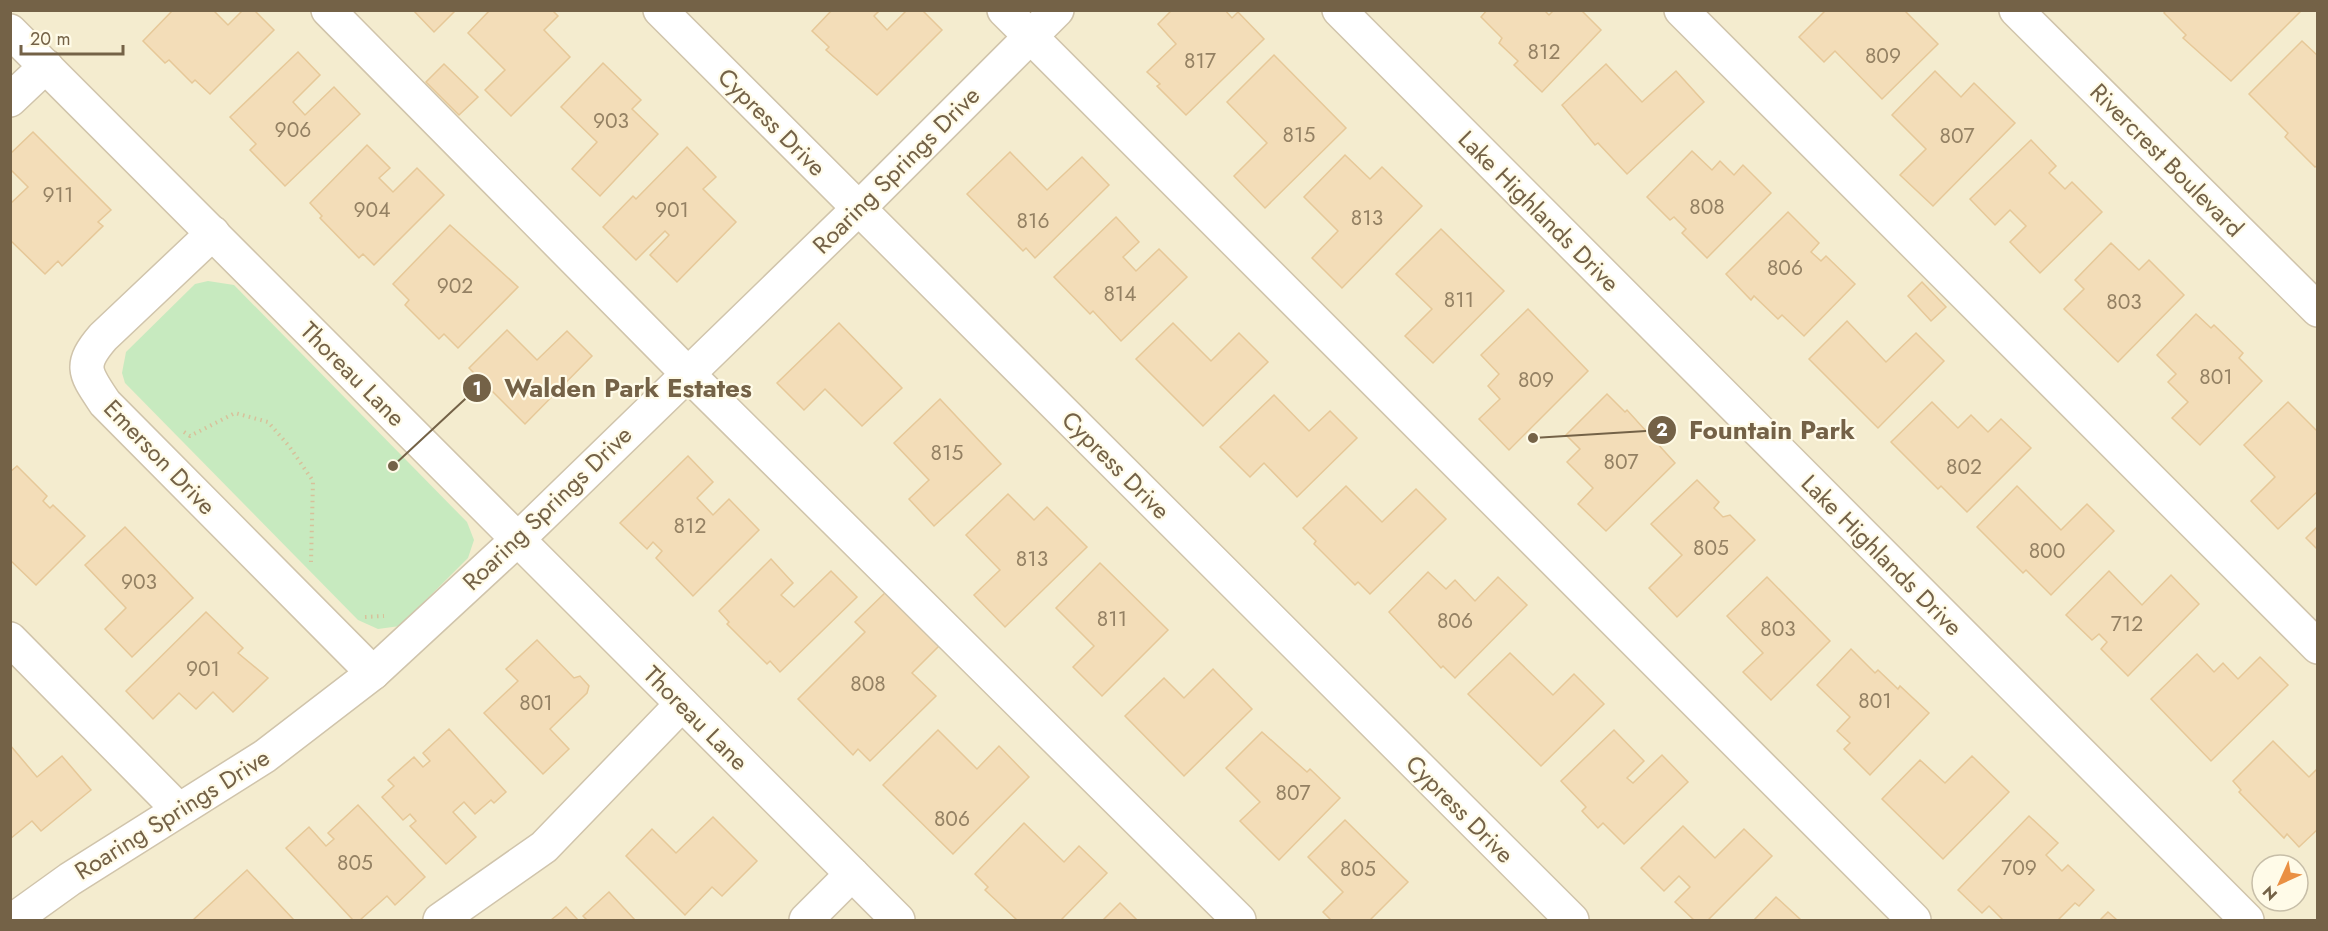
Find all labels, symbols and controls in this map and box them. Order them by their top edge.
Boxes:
scale bar [21,18,123,56]
text: 20 m [30,26,70,52]
house number: 812 [1528,37,1560,67]
house number: 809 [1865,41,1901,71]
house number: 817 [1184,46,1216,76]
street label: Cypress Drive [710,60,834,184]
street label: Rivercrest Boulevard [2082,75,2252,245]
street label: Roaring Springs Drive [804,78,988,262]
house number: 903 [593,106,629,136]
house number: 906 [275,115,311,145]
house number: 815 [1283,120,1315,150]
house number: 807 [1939,121,1975,151]
street label: Lake Highlands Drive [1450,122,1628,300]
house number: 911 [43,180,74,210]
house number: 808 [1689,192,1725,222]
house number: 904 [354,195,390,225]
house number: 901 [655,195,689,225]
house number: 813 [1351,203,1383,233]
house number: 816 [1016,206,1050,236]
house number: 806 [1767,253,1803,283]
house number: 902 [437,271,473,301]
house number: 814 [1103,279,1137,309]
house number: 811 [1444,285,1474,315]
house number: 803 [2106,287,2142,317]
street label: Thoreau Lane [293,314,413,434]
house number: 801 [2199,362,2233,392]
house number: 809 [1518,365,1554,395]
callout: Walden Park Estates [462,366,764,410]
text: Walden Park Estates [504,369,752,407]
text: 1 [472,376,482,402]
street label: Emerson Drive [96,391,224,523]
street label: Cypress Drive [1054,403,1178,527]
callout: Fountain Park [1647,408,1867,452]
text: Fountain Park [1689,411,1855,449]
text: 2 [1656,417,1668,443]
street label: Roaring Springs Drive [454,418,640,598]
house number: 815 [931,438,963,468]
house number: 807 [1603,447,1639,477]
house number: 802 [1946,452,1982,482]
street label: Lake Highlands Drive [1793,466,1971,644]
house number: 812 [674,511,706,541]
house number: 805 [1693,533,1729,563]
house number: 800 [2029,536,2065,566]
house number: 813 [1016,544,1048,574]
house number: 903 [121,567,157,597]
house number: 811 [1097,604,1127,634]
house number: 806 [1437,606,1473,636]
house number: 712 [2111,609,2143,639]
house number: 803 [1760,614,1796,644]
house number: 901 [186,654,220,684]
street label: Thoreau Lane [636,658,756,778]
house number: 808 [850,669,886,699]
house number: 801 [1858,686,1892,716]
house number: 801 [519,688,553,718]
street label: Roaring Springs Drive [68,740,276,888]
street label: Cypress Drive [1398,747,1522,871]
house number: 807 [1275,778,1311,808]
house number: 806 [934,804,970,834]
house number: 805 [337,848,373,878]
house number: 709 [2001,853,2037,883]
north arrow [2250,853,2310,913]
house number: 805 [1340,854,1376,884]
text: N [2257,881,2282,906]

